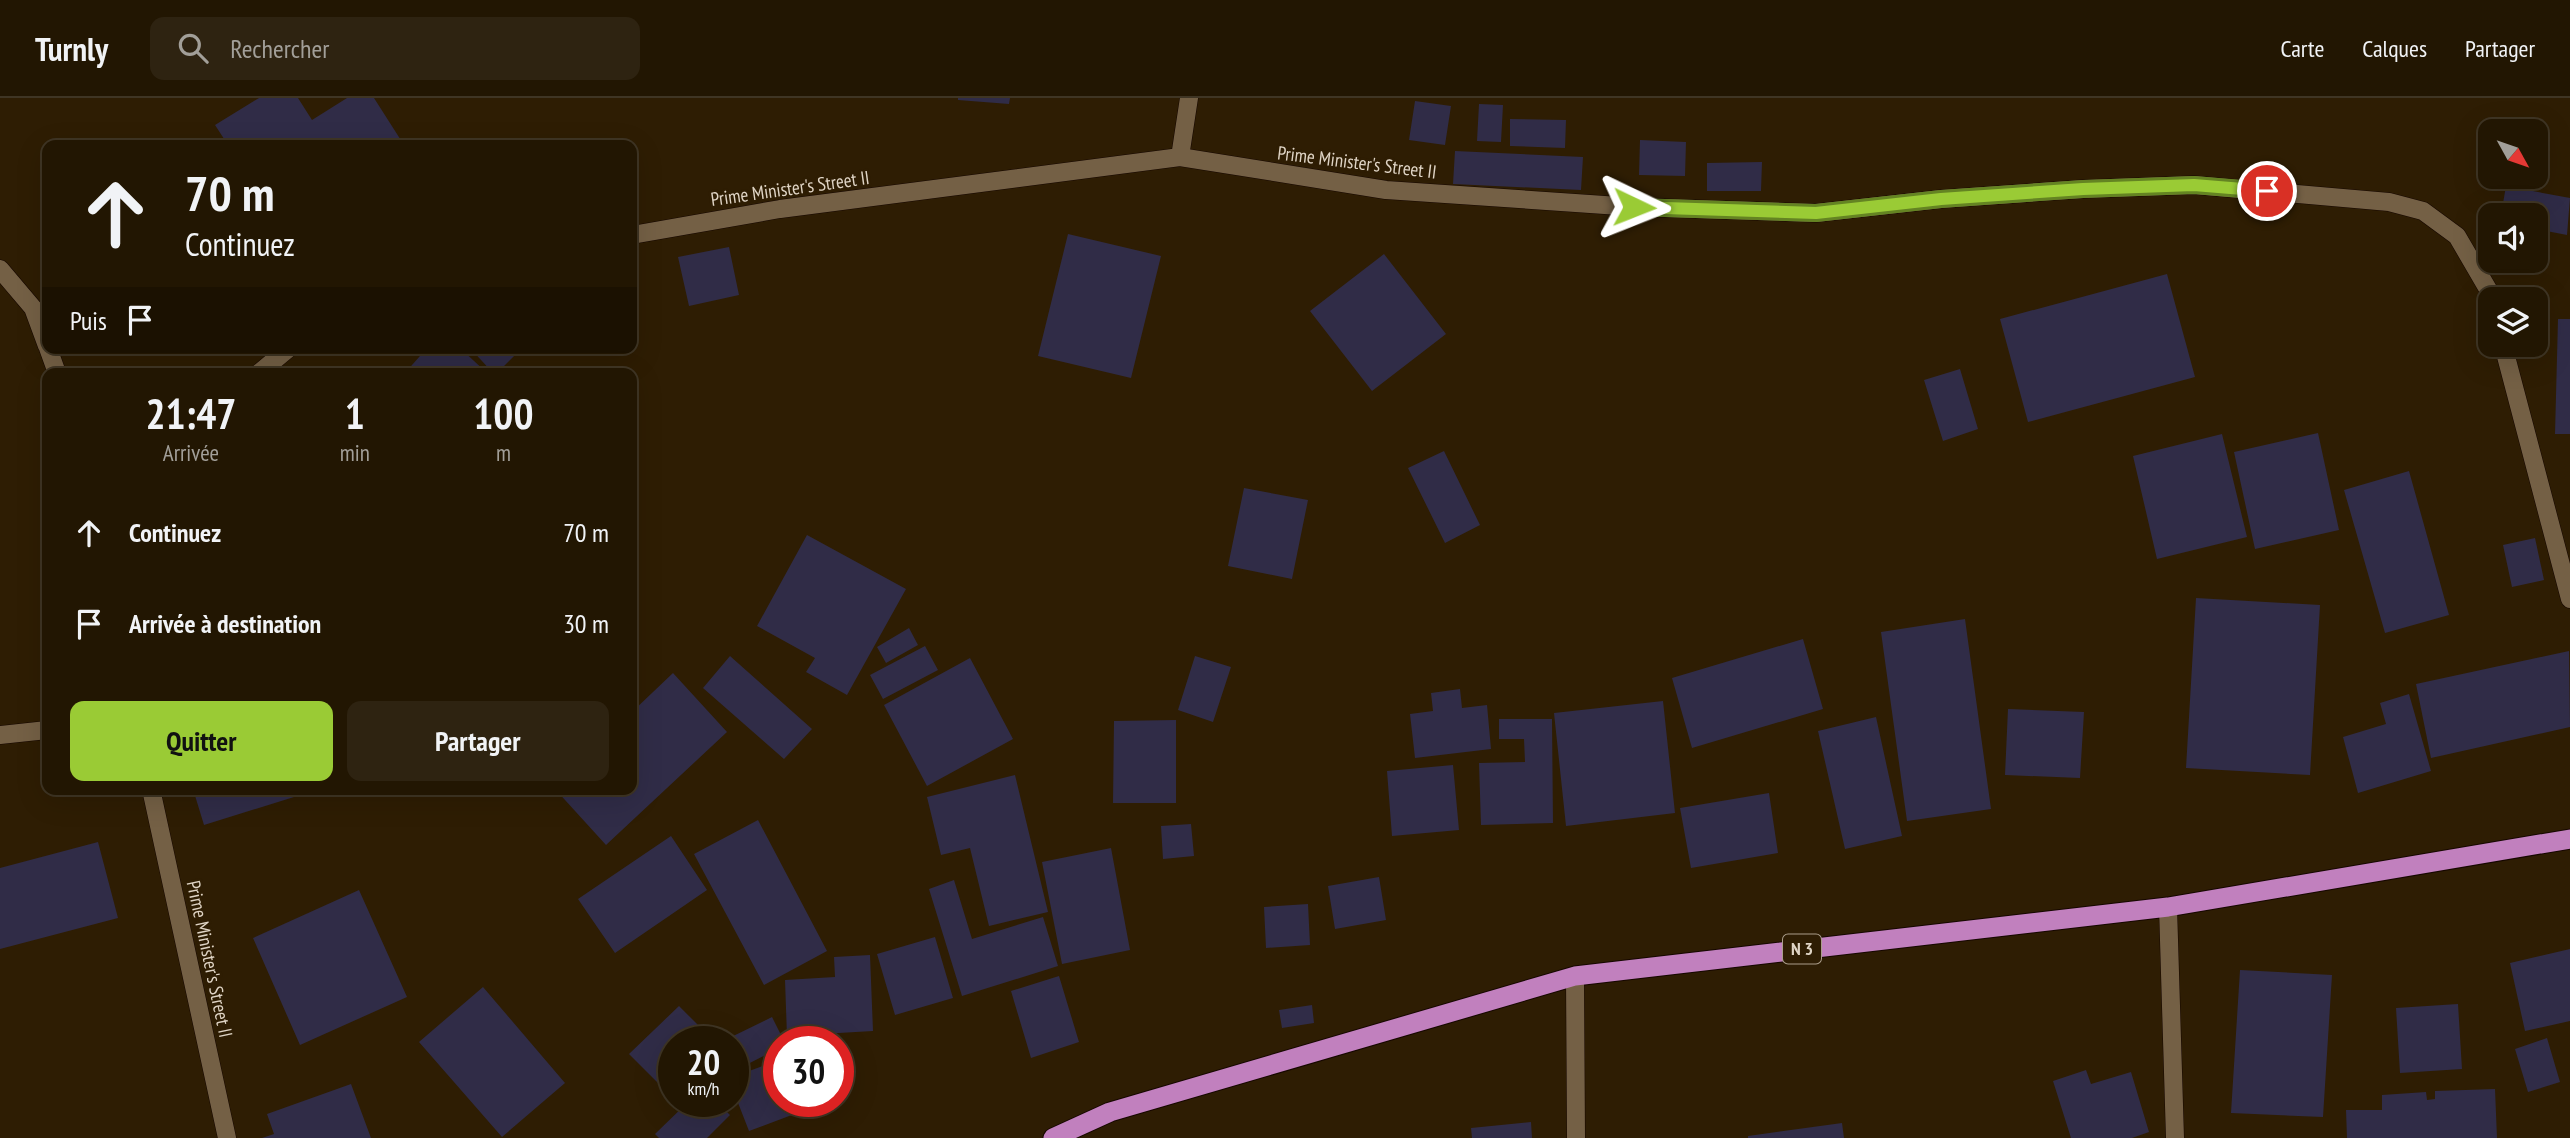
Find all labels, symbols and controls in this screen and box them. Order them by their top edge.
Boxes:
search box [150,17,640,80]
text: Turnly [35,27,108,70]
icon: search [174,29,212,67]
text: Rechercher [230,32,329,65]
text: Carte [2281,33,2324,64]
text: Calques [2362,33,2427,64]
text: Partager [2465,33,2535,64]
north arrow [2478,119,2548,189]
map controls [2478,119,2548,357]
street label: Prime Minister's Street II [1276,140,1438,184]
text: 70 m [185,161,274,225]
pin [2237,161,2297,221]
street label: Prime Minister's Street II [709,165,871,211]
icon: ahead [70,168,161,259]
position arrow [1597,170,1671,244]
icon: arrive [2248,172,2286,210]
button: sound [2478,203,2548,273]
text: Continuez [185,223,295,265]
button: layers [2478,287,2548,357]
icon: arrive [121,301,159,339]
text: Puis [70,304,107,337]
text: 21:47 [145,386,236,441]
text: 1 [345,386,365,441]
text: 100 [473,386,534,441]
text: Arrivée [163,438,219,467]
text: min [340,438,370,467]
text: m [496,438,511,467]
icon: ahead [70,514,108,552]
text: Continuez [129,516,221,549]
text: 70 m [563,516,609,549]
icon: arrive [70,605,108,643]
text: Arrivée à destination [129,607,321,640]
text: 30 m [563,607,609,640]
button: Quitter [70,701,333,781]
button: Partager [347,701,609,781]
street label: Prime Minister's Street II [182,878,238,1040]
road number: N 3 [1783,934,1821,964]
speed limit sign: 30 [763,1026,854,1117]
text: 20 [687,1039,720,1085]
text: km/h [688,1077,719,1100]

